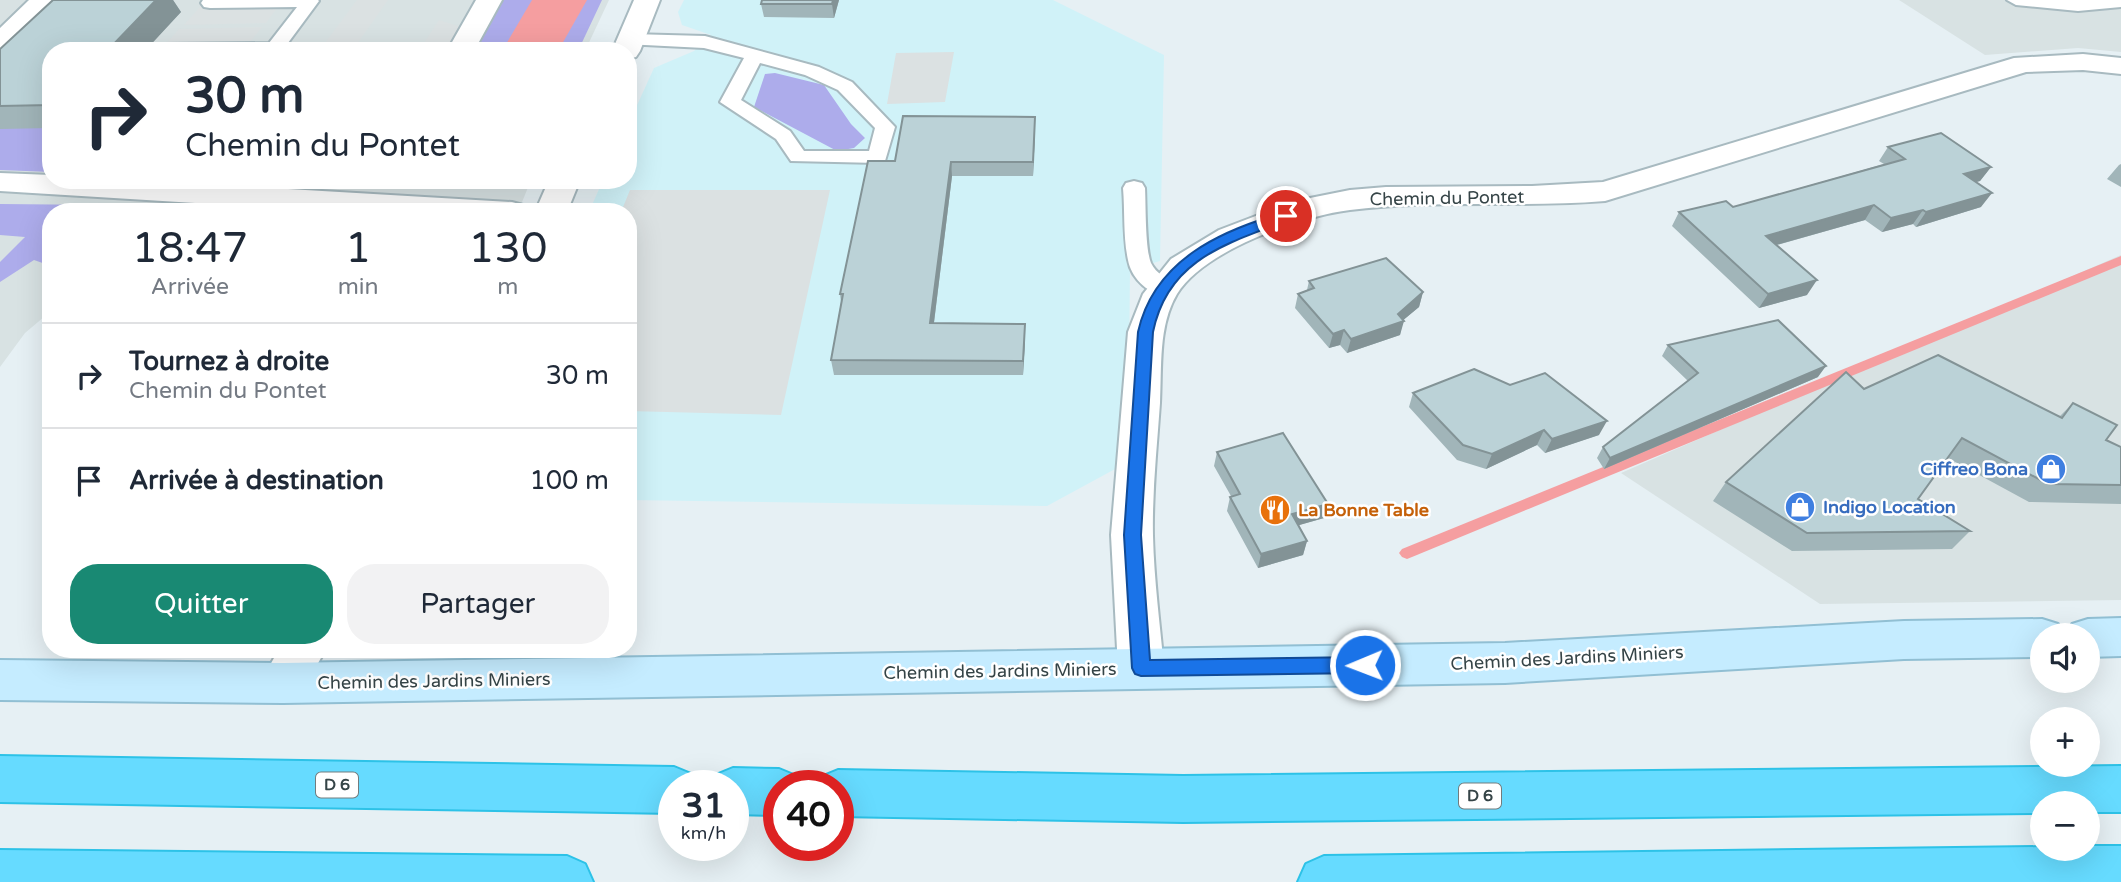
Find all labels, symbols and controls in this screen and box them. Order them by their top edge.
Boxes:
text: 30 m [185,67,304,126]
icon: right [70,70,161,161]
text: Chemin du Pontet [185,127,460,165]
pin [1256,186,1316,246]
street label: Chemin du Pontet [1369,186,1525,210]
icon: arrive [1267,197,1305,235]
text: 18:47 [132,223,248,274]
text: 1 [345,223,371,274]
text: 130 [468,223,547,274]
text: Arrivée [151,273,229,301]
text: min [338,273,379,301]
text: m [497,273,518,301]
text: Tournez à droite [129,346,329,377]
icon: right [70,357,108,395]
text: 30 m [546,360,609,391]
text: Chemin du Pontet [129,377,327,405]
shop icon: Ciffreo Bona [2034,452,2068,486]
place label: Ciffreo Bona [1920,458,2028,480]
icon: arrive [70,462,108,500]
text: Arrivée à destination [129,465,384,496]
text: 100 m [529,465,609,496]
shop icon: Indigo Location [1783,490,1817,524]
restaurant icon: La Bonne Table [1258,493,1292,527]
place label: Indigo Location [1823,496,1956,518]
place label: La Bonne Table [1298,499,1429,521]
button: Quitter [70,564,333,644]
button: Partager [347,564,609,644]
map controls [2030,623,2100,861]
button: sound [2030,623,2100,693]
position arrow [1328,628,1402,702]
street label: Chemin des Jardins Miniers [1450,641,1684,675]
street label: Chemin des Jardins Miniers [883,658,1117,684]
street label: Chemin des Jardins Miniers [317,668,551,694]
button: + [2030,707,2100,777]
speed limit sign: 40 [763,770,854,861]
road number: D 6 [316,772,358,798]
road number: D 6 [1459,783,1501,808]
text: 31 [682,785,725,827]
button: − [2030,791,2100,861]
text: km/h [681,822,726,844]

